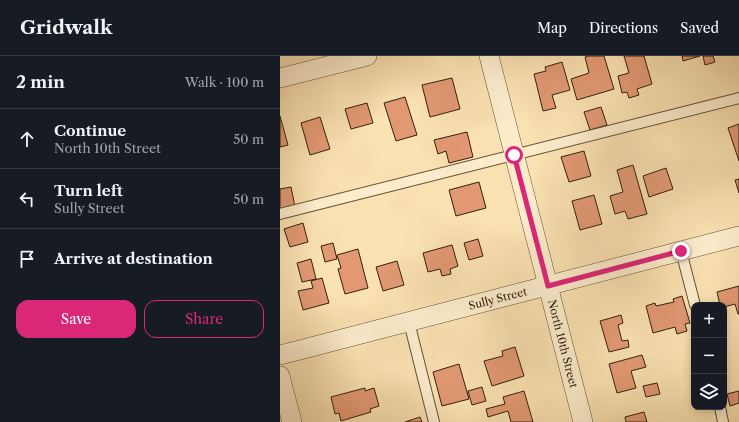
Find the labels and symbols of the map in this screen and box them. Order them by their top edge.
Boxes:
route start [505,146,523,164]
route end [672,242,690,260]
street label: Sully Street [467,284,529,313]
street label: North 10th Street [545,298,581,389]

